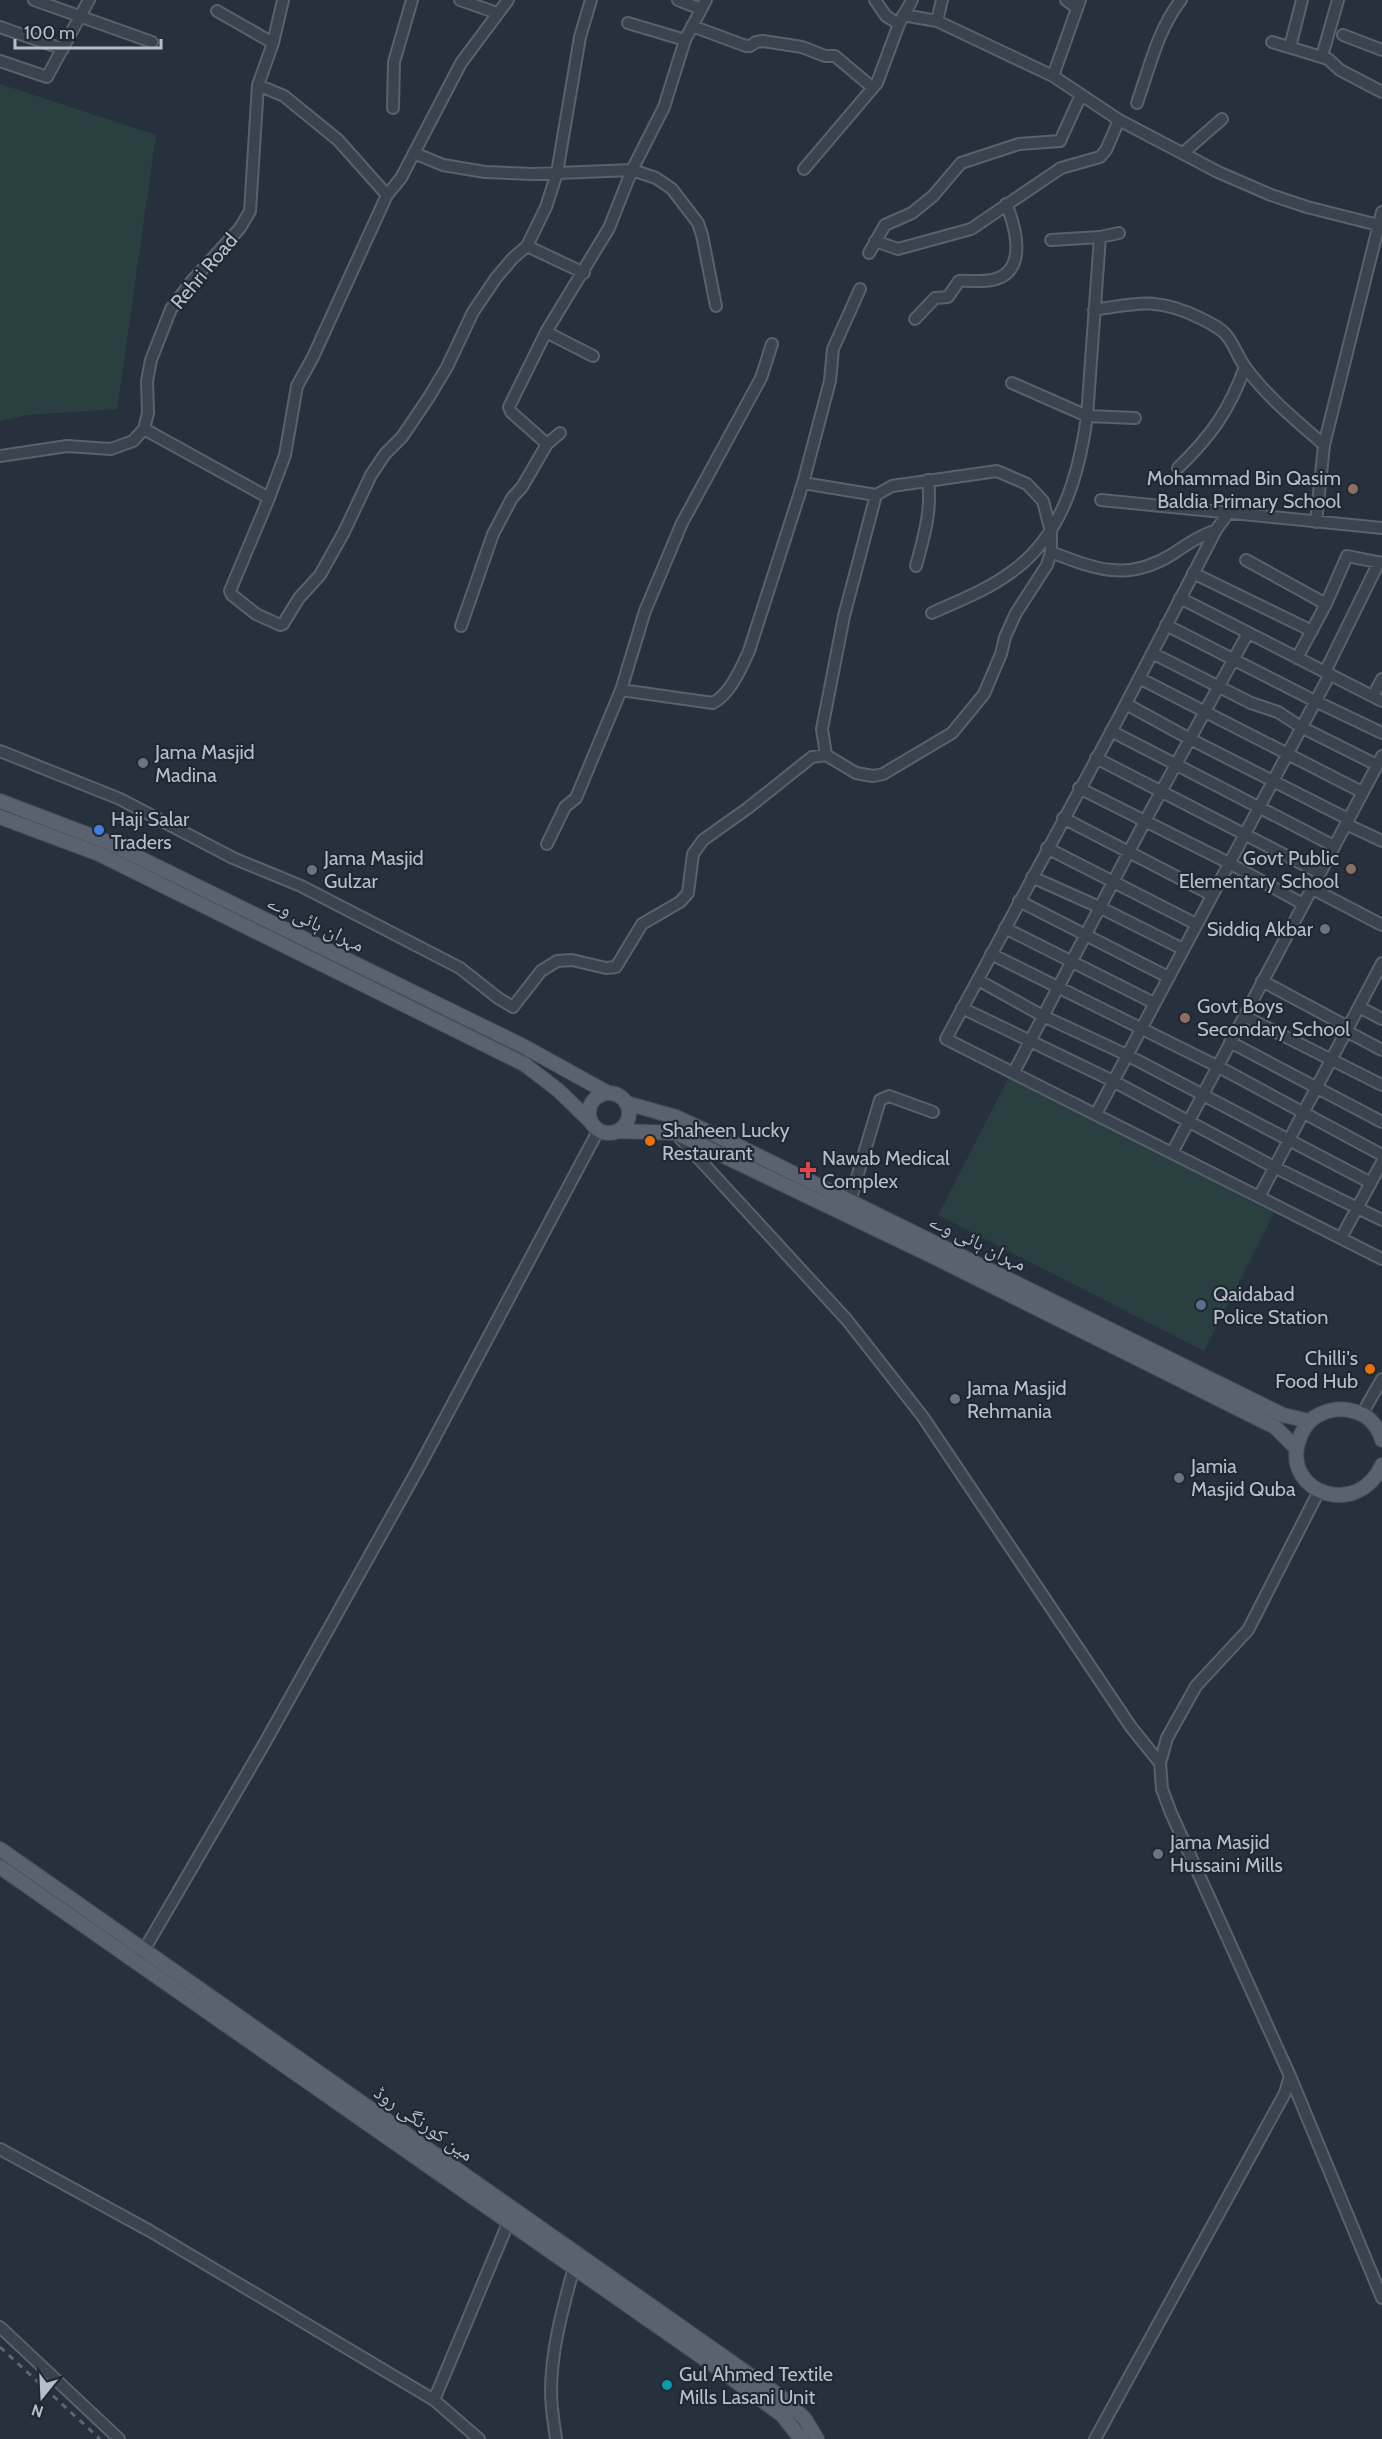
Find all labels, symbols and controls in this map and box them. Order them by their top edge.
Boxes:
scale bar [15,12,160,50]
text: 100 m [24,22,75,44]
street label: Rehri Road [165,228,243,314]
place label: Mohammad Bin Qasim Baldia Primary School [1147,466,1341,513]
marker: Mohammad Bin Qasim Baldia Primary School [1346,482,1360,496]
place label: Jama Masjid Madina [154,740,255,787]
marker: Jama Masjid Madina [136,756,150,770]
place label: Haji Salar Traders [111,807,190,854]
marker: Haji Salar Traders [92,823,106,837]
place label: Jama Masjid Gulzar [323,846,424,893]
place label: Govt Public Elementary School [1179,846,1339,893]
marker: Govt Public Elementary School [1344,862,1358,876]
marker: Jama Masjid Gulzar [305,863,319,877]
street label: مہران ہائی وے [263,889,369,957]
place label: Siddiq Akbar [1207,917,1314,941]
marker: Siddiq Akbar [1318,922,1332,936]
place label: Govt Boys Secondary School [1197,994,1350,1041]
marker: Govt Boys Secondary School [1178,1011,1192,1025]
place label: Shaheen Lucky Restaurant [662,1118,790,1165]
marker: Shaheen Lucky Restaurant [643,1134,657,1148]
place label: Nawab Medical Complex [822,1146,950,1193]
marker: Nawab Medical Complex [799,1161,817,1179]
street label: مہران ہائی وے [925,1208,1031,1276]
place label: Qaidabad Police Station [1213,1282,1329,1329]
marker: Qaidabad Police Station [1194,1298,1208,1312]
place label: Chilli's Food Hub [1275,1346,1358,1393]
marker: Chilli's Food Hub [1363,1362,1377,1376]
place label: Jama Masjid Rehmania [966,1376,1067,1423]
marker: Jama Masjid Rehmania [948,1392,962,1406]
place label: Jamia Masjid Quba [1190,1454,1296,1501]
marker: Jamia Masjid Quba [1172,1471,1186,1485]
place label: Jama Masjid Hussaini Mills [1169,1830,1283,1877]
marker: Jama Masjid Hussaini Mills [1151,1847,1165,1861]
street label: مین کورنگی روڈ [370,2080,478,2166]
place label: Gul Ahmed Textile Mills Lasani Unit [679,2362,833,2409]
north arrow [12,2367,72,2427]
marker: Gul Ahmed Textile Mills Lasani Unit [660,2378,674,2392]
text: N [29,2400,46,2422]

